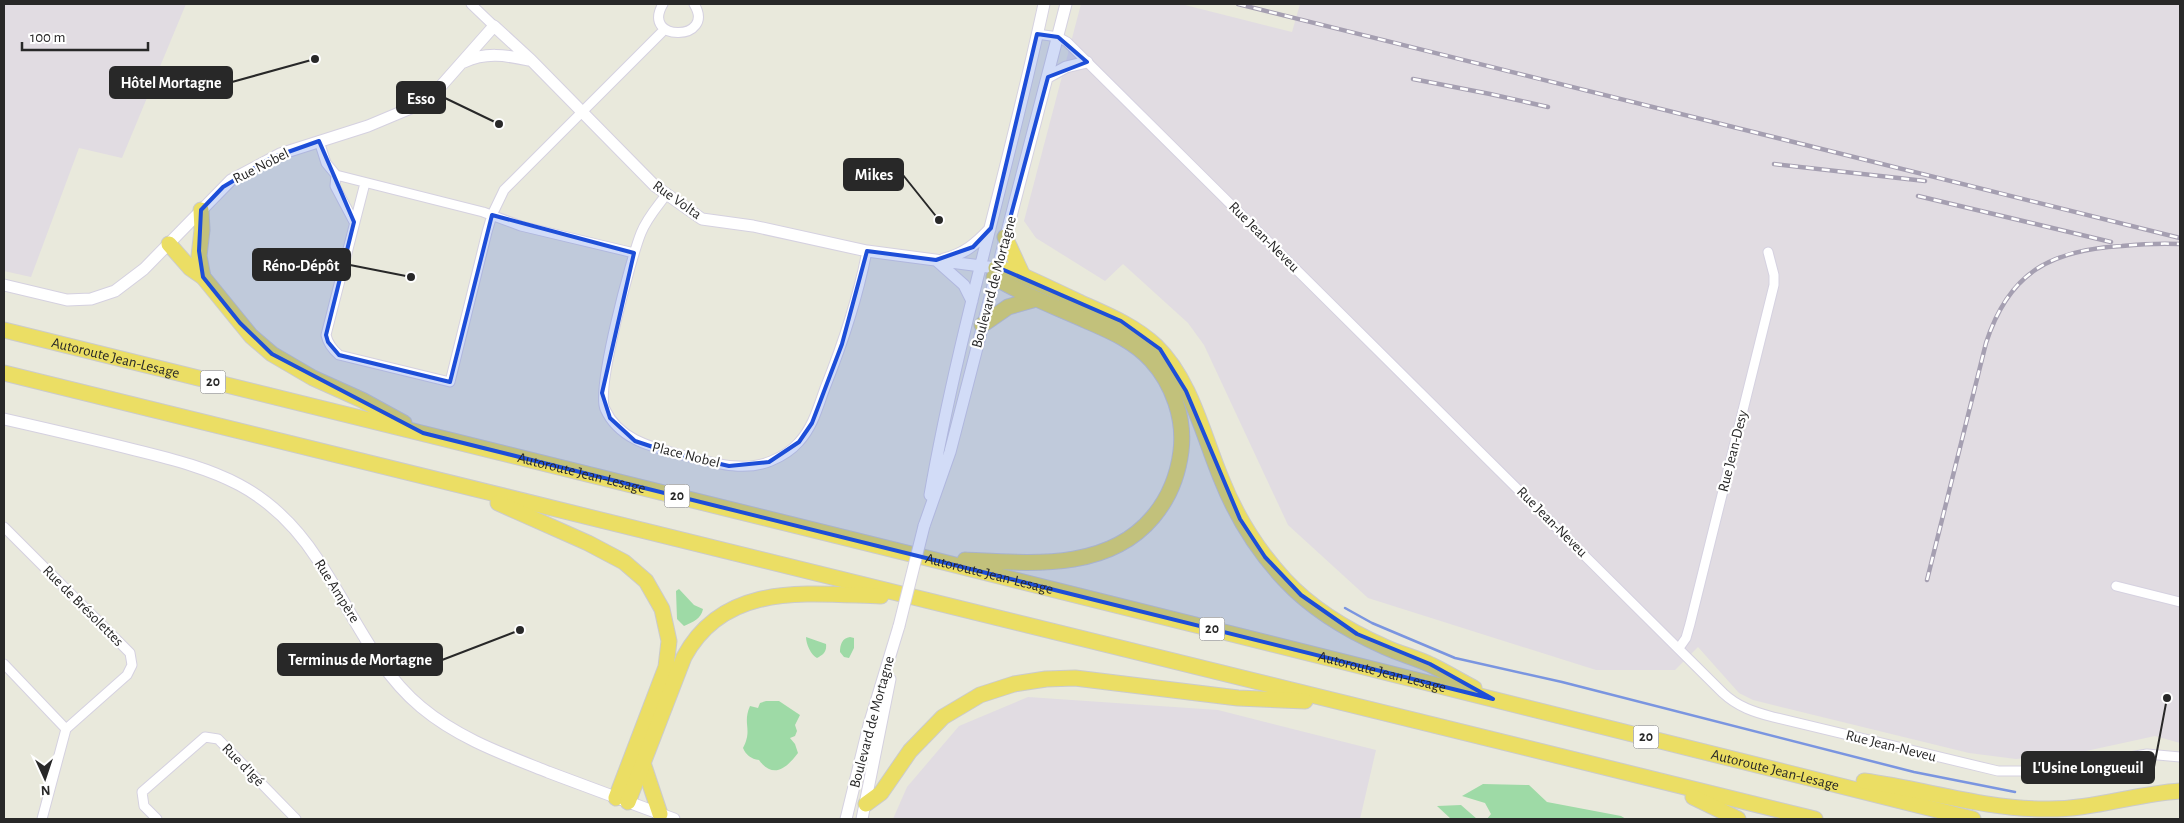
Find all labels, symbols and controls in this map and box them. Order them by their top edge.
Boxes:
scale bar [22,20,149,52]
text: 100 m [30,30,65,45]
callout: Hôtel Mortagne [110,67,232,98]
text: Hôtel Mortagne [120,75,222,91]
callout: Esso [397,82,445,113]
text: Esso [407,91,435,107]
street label: Rue Nobel [231,146,291,186]
callout: Mikes [844,159,903,190]
text: Mikes [855,167,893,183]
street label: Rue Volta [650,178,704,222]
street label: Rue Jean-Neveu [1226,199,1302,275]
street label: Boulevard de Mortagne [969,214,1019,350]
callout: Réno-Dépôt [253,249,350,280]
text: Réno-Dépôt [263,258,340,274]
street label: Autoroute Jean-Lesage [50,335,181,381]
road number: 20 [200,371,226,394]
street label: Rue Jean-Desy [1716,408,1751,493]
street label: Place Nobel [651,439,721,471]
street label: Autoroute Jean-Lesage [516,450,647,496]
road number: 20 [664,484,690,508]
street label: Rue Jean-Neveu [1514,484,1590,560]
street label: Autoroute Jean-Lesage [924,550,1055,597]
street label: Rue Ampère [312,557,362,626]
street label: Rue de Brésolettes [40,563,126,649]
road number: 20 [1200,618,1224,640]
callout: Terminus de Mortagne [278,644,442,675]
street label: Autoroute Jean-Lesage [1317,648,1448,695]
text: Terminus de Mortagne [288,652,432,668]
street label: Boulevard de Mortagne [847,654,897,790]
road number: 20 [1634,726,1658,749]
street label: Rue Jean-Neveu [1844,728,1938,765]
street label: Rue d'Igé [219,741,267,789]
street label: Autoroute Jean-Lesage [1710,746,1841,793]
callout: L'Usine Longueuil [2022,752,2154,783]
north arrow [20,753,70,803]
text: L'Usine Longueuil [2032,760,2144,776]
text: N [40,783,51,797]

